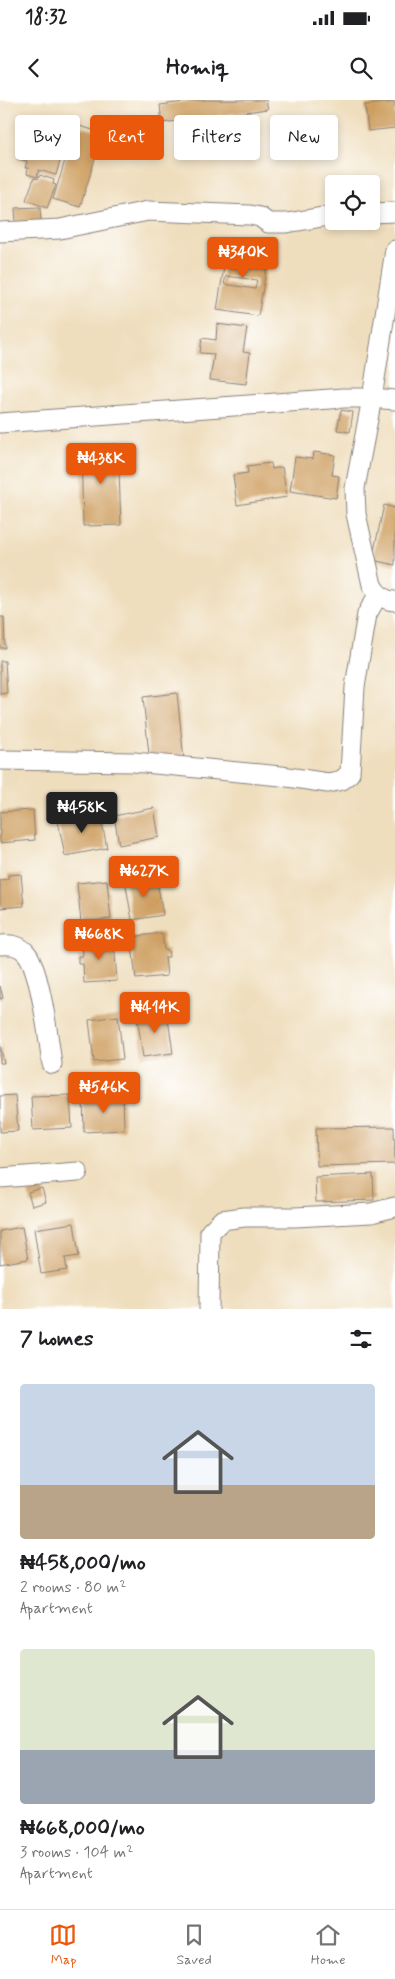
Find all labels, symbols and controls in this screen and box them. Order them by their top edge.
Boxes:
text: 18:32 [25,5,68,30]
icon: back [20,54,48,82]
text: Homiq [166,54,229,82]
icon: search [347,54,375,82]
chip: Buy [15,115,80,160]
chip: Rent [90,115,164,160]
chip: Filters [174,115,260,160]
chip: New [270,115,338,160]
map controls [325,175,380,230]
button: locate [325,175,380,230]
pin: ₦340K [208,236,278,279]
text: ₦340K [218,242,268,263]
pin: ₦438K [66,442,136,485]
text: ₦438K [77,448,125,469]
pin: ₦458K [47,792,117,834]
text: ₦458K [57,797,107,818]
pin: ₦627K [109,856,179,898]
text: ₦627K [120,861,168,882]
pin: ₦668K [64,918,134,961]
text: ₦668K [75,924,123,945]
pin: ₦414K [120,992,190,1034]
text: ₦414K [131,997,179,1018]
pin: ₦546K [69,1072,139,1114]
text: ₦546K [79,1077,129,1098]
text: 7 homes [20,1325,93,1353]
icon: filters [347,1325,375,1353]
icon: home [153,1417,243,1507]
text: ₦458,000/mo [20,1549,146,1577]
text: 2 rooms · 80 m² [20,1577,126,1598]
text: Apartment [20,1598,93,1619]
icon: home [153,1682,243,1772]
text: ₦668,000/mo [20,1814,145,1842]
text: 3 rooms · 104 m² [20,1842,133,1863]
text: Apartment [20,1863,93,1884]
tab: Map [49,1921,77,1969]
tab: Saved [176,1921,212,1969]
tab: Home [311,1921,346,1969]

